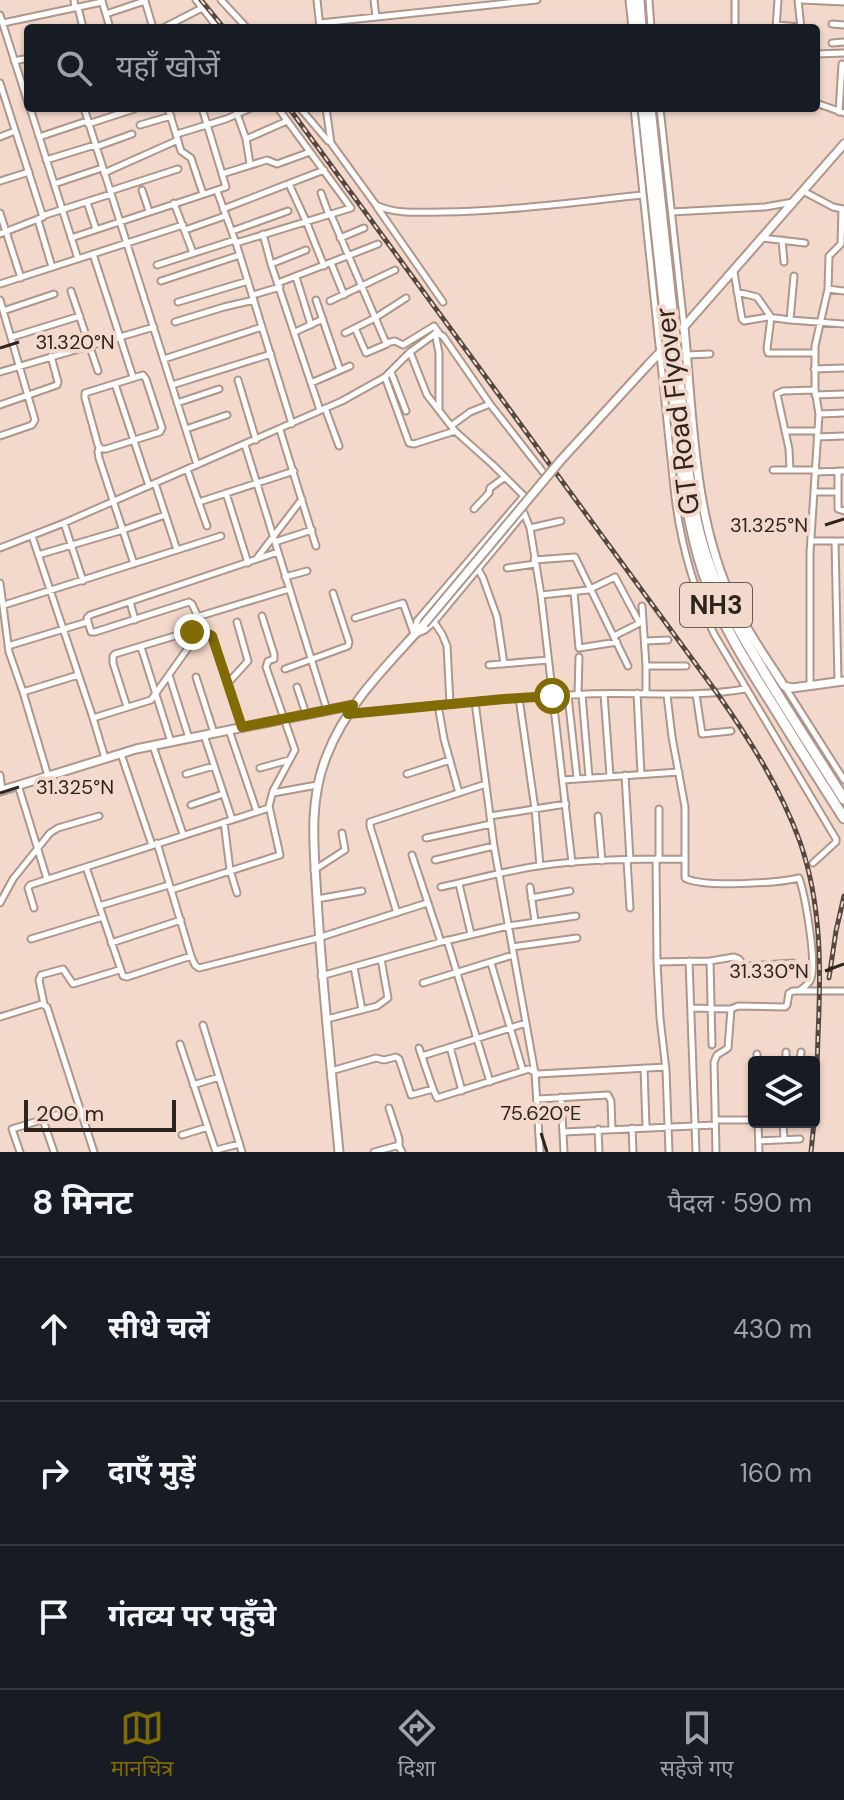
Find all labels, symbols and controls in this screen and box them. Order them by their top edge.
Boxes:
search box [24,24,820,112]
icon: search [52,46,96,90]
text: यहाँ खोजें [116,47,220,86]
street label: GT Road Flyover [646,305,708,517]
text: 31.320°N [35,329,115,355]
text: 31.325°N [730,512,808,538]
road number: NH3 [680,583,752,627]
route end [174,614,210,650]
route start [534,678,570,714]
text: 31.325°N [36,774,114,800]
text: 31.330°N [729,958,809,984]
map controls [748,1056,820,1128]
button: layers [748,1056,820,1128]
scale bar [24,1096,176,1132]
text: 200 m [36,1099,104,1128]
text: 75.620°E [501,1100,581,1126]
text: 8 मिनट [32,1180,133,1225]
text: पैदल · 590 m [668,1186,812,1220]
icon: ahead [32,1307,76,1351]
text: सीधे चलें [108,1308,210,1347]
text: 430 m [733,1312,812,1346]
icon: right [32,1451,76,1495]
text: दाएँ मुड़ें [108,1452,196,1491]
text: 160 m [740,1456,812,1490]
icon: arrive [32,1595,76,1639]
text: गंतव्य पर पहुँचे [108,1596,276,1635]
tab: मानचित्र [111,1706,174,1785]
tab: दिशा [395,1706,439,1785]
tab: सहेजे गए [660,1706,733,1785]

